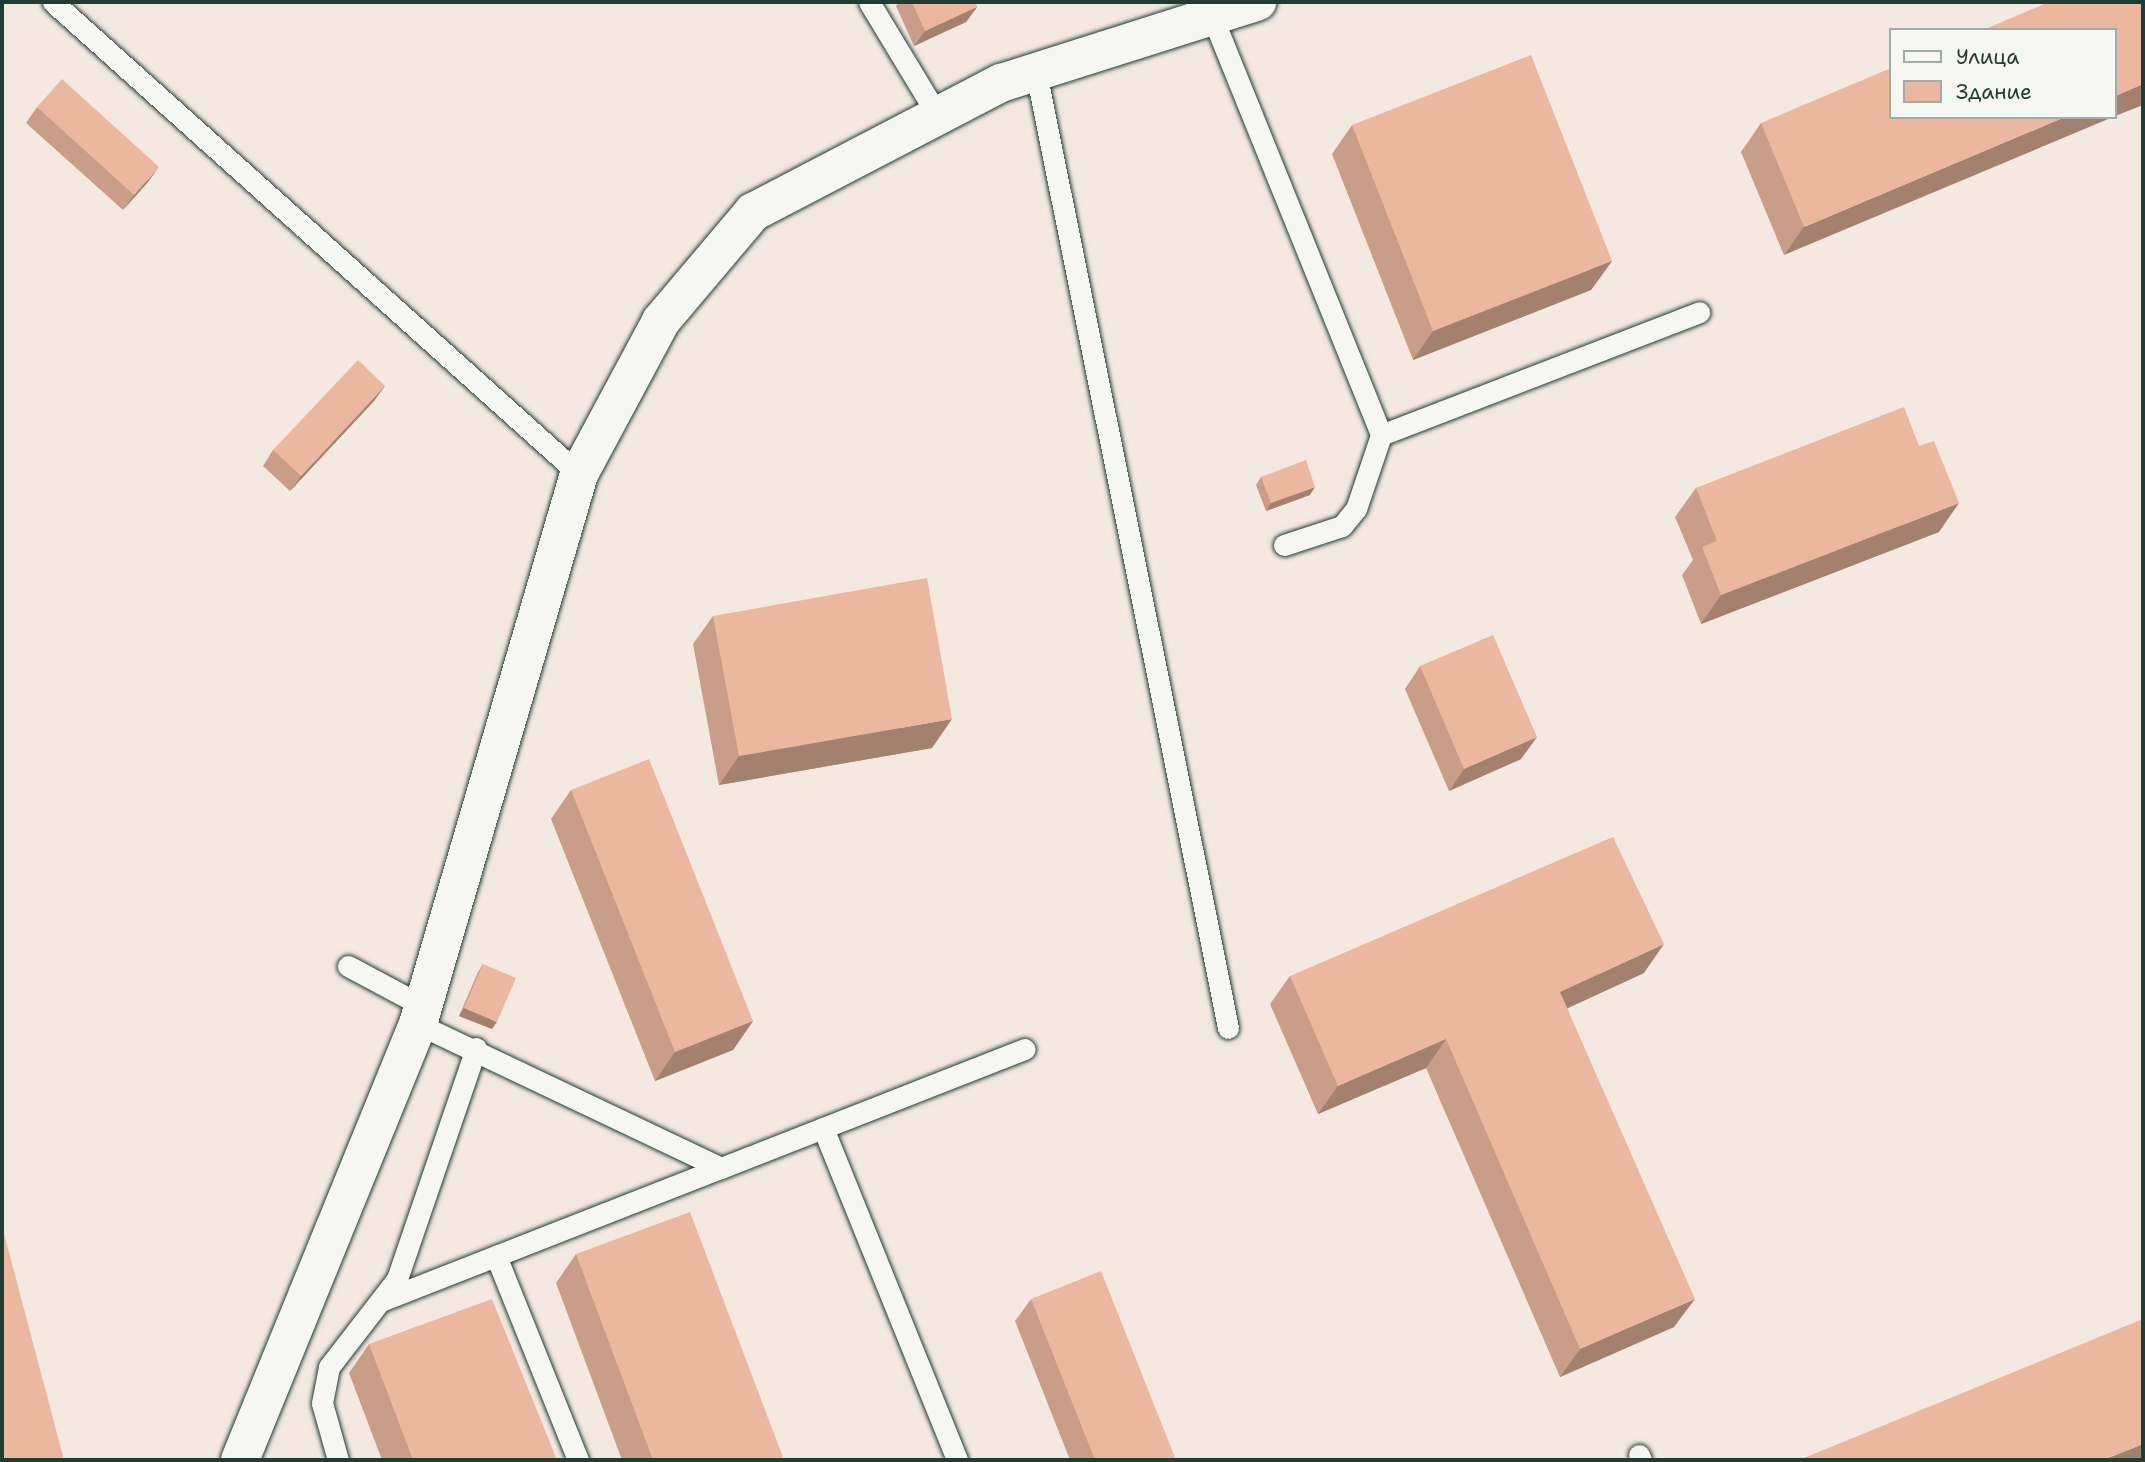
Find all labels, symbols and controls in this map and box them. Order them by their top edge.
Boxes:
legend [1890,28,2117,119]
text: Улица [1956,43,2019,71]
text: Здание [1956,78,2032,106]

